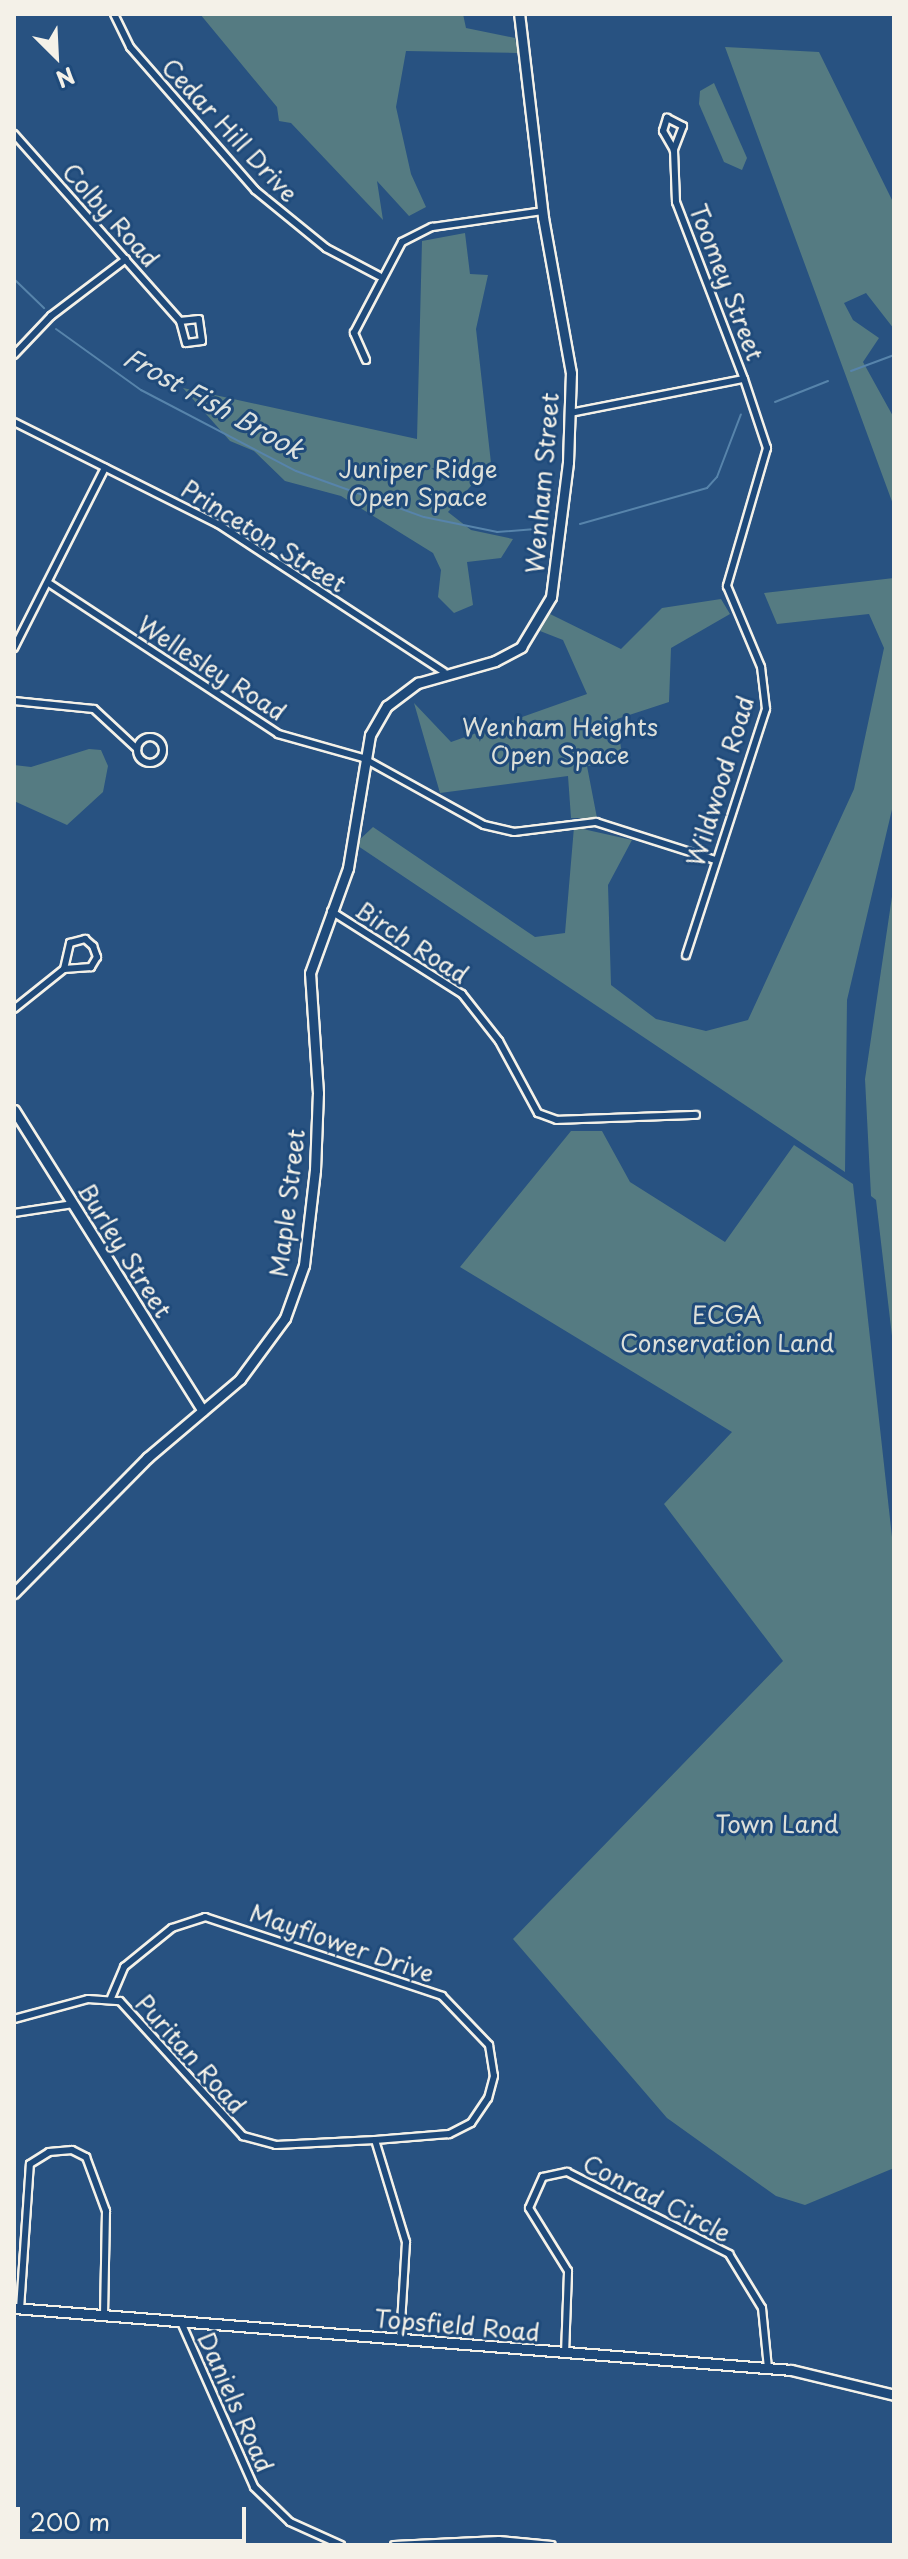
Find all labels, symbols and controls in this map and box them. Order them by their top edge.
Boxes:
north arrow [16,16,96,96]
street label: Cedar Hill Drive [156,53,304,207]
text: N [51,60,81,97]
street label: Colby Road [56,157,166,273]
street label: Toomey Street [684,199,770,365]
water label: Frost Fish Brook [117,340,311,466]
street label: Wenham Street [520,391,564,575]
park label: Juniper Ridge Open Space [338,455,498,511]
street label: Princeton Street [177,474,351,598]
street label: Wellesley Road [132,609,292,727]
street label: Wildwood Road [680,692,760,870]
park label: Wenham Heights Open Space [462,713,658,769]
street label: Birch Road [351,895,473,989]
street label: Maple Street [264,1127,310,1279]
street label: Burley Street [72,1176,178,1324]
park label: ECGA Conservation Land [620,1301,834,1357]
park label: Town Land [716,1810,838,1838]
street label: Mayflower Drive [246,1898,438,1988]
street label: Puritan Road [130,1988,252,2120]
street label: Conrad Circle [578,2148,736,2248]
street label: Topsfield Road [373,2303,541,2347]
street label: Daniels Road [192,2328,280,2476]
scale bar [20,2491,250,2541]
text: 200 m [30,2503,110,2539]

